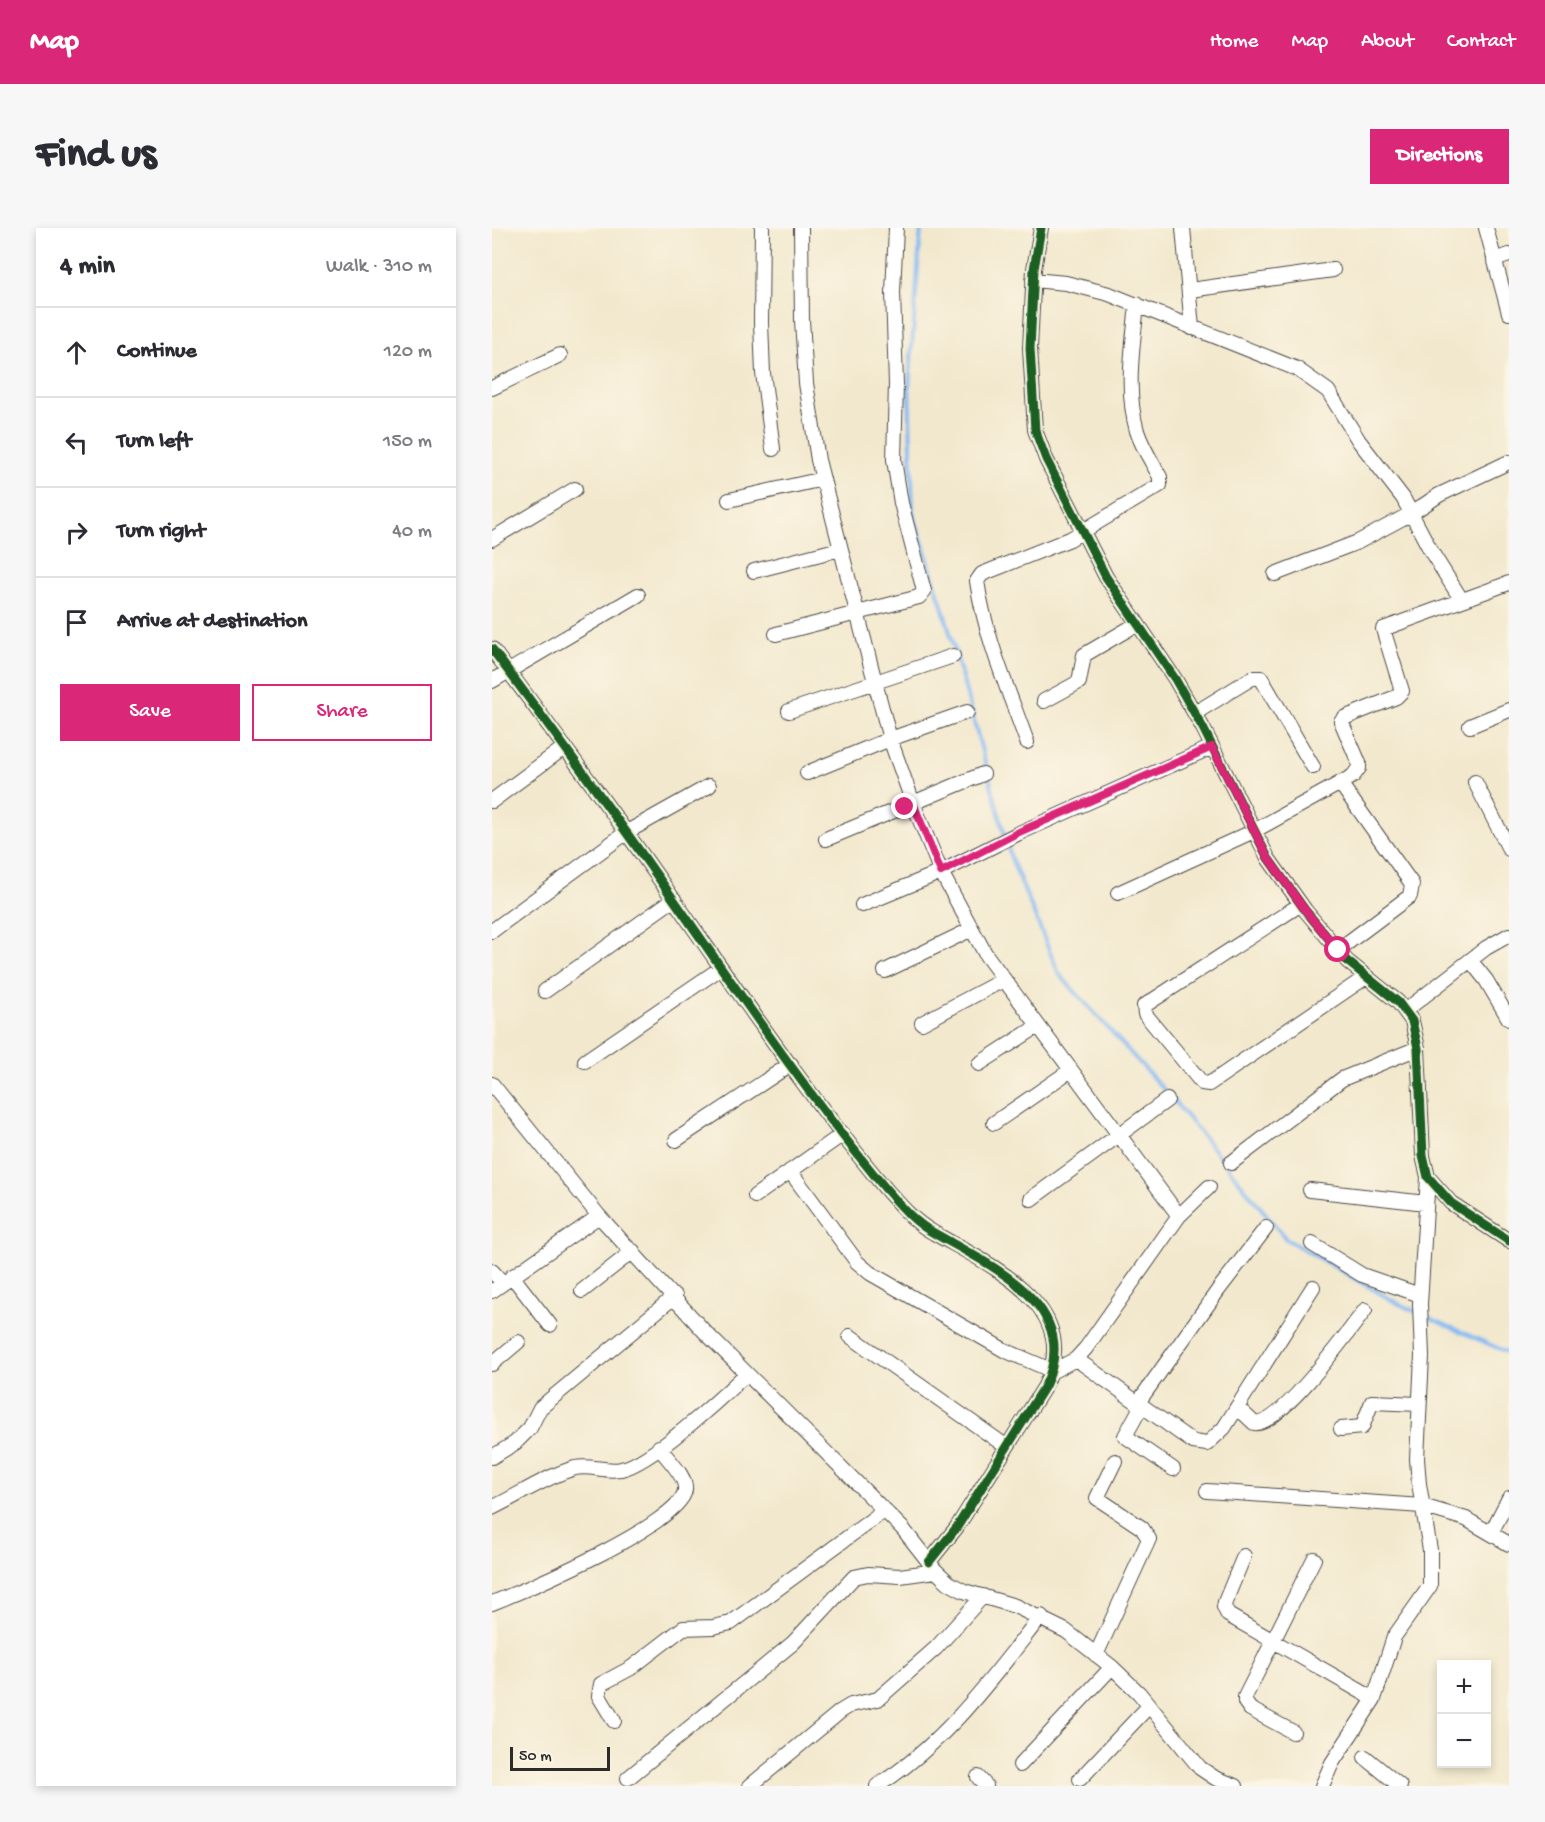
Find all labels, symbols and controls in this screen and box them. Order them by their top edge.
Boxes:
text: Map [30,26,79,59]
text: Home [1210,30,1258,55]
text: Map [1291,30,1328,55]
text: About [1361,30,1414,55]
text: Contact [1447,30,1515,55]
button: Directions [1370,129,1509,184]
text: Find us [36,132,156,181]
text: 4 min [60,252,115,283]
text: Walk · 310 m [326,256,432,279]
icon: ahead [60,336,93,369]
text: Continue [117,339,197,365]
text: 120 m [384,341,432,364]
icon: left [60,426,93,459]
text: Turn left [117,429,191,455]
text: 150 m [383,431,432,454]
icon: right [60,516,93,549]
text: Turn right [117,519,205,545]
text: 40 m [392,521,432,544]
icon: arrive [60,606,93,639]
text: Arrive at destination [117,609,307,635]
button: Save [60,684,240,741]
button: Share [252,684,432,741]
route end [891,793,917,819]
route start [1324,936,1350,962]
map controls [1437,1660,1491,1768]
button: + [1437,1660,1491,1714]
button: − [1437,1714,1491,1768]
scale bar [510,1744,610,1772]
text: 50 m [519,1748,552,1767]

